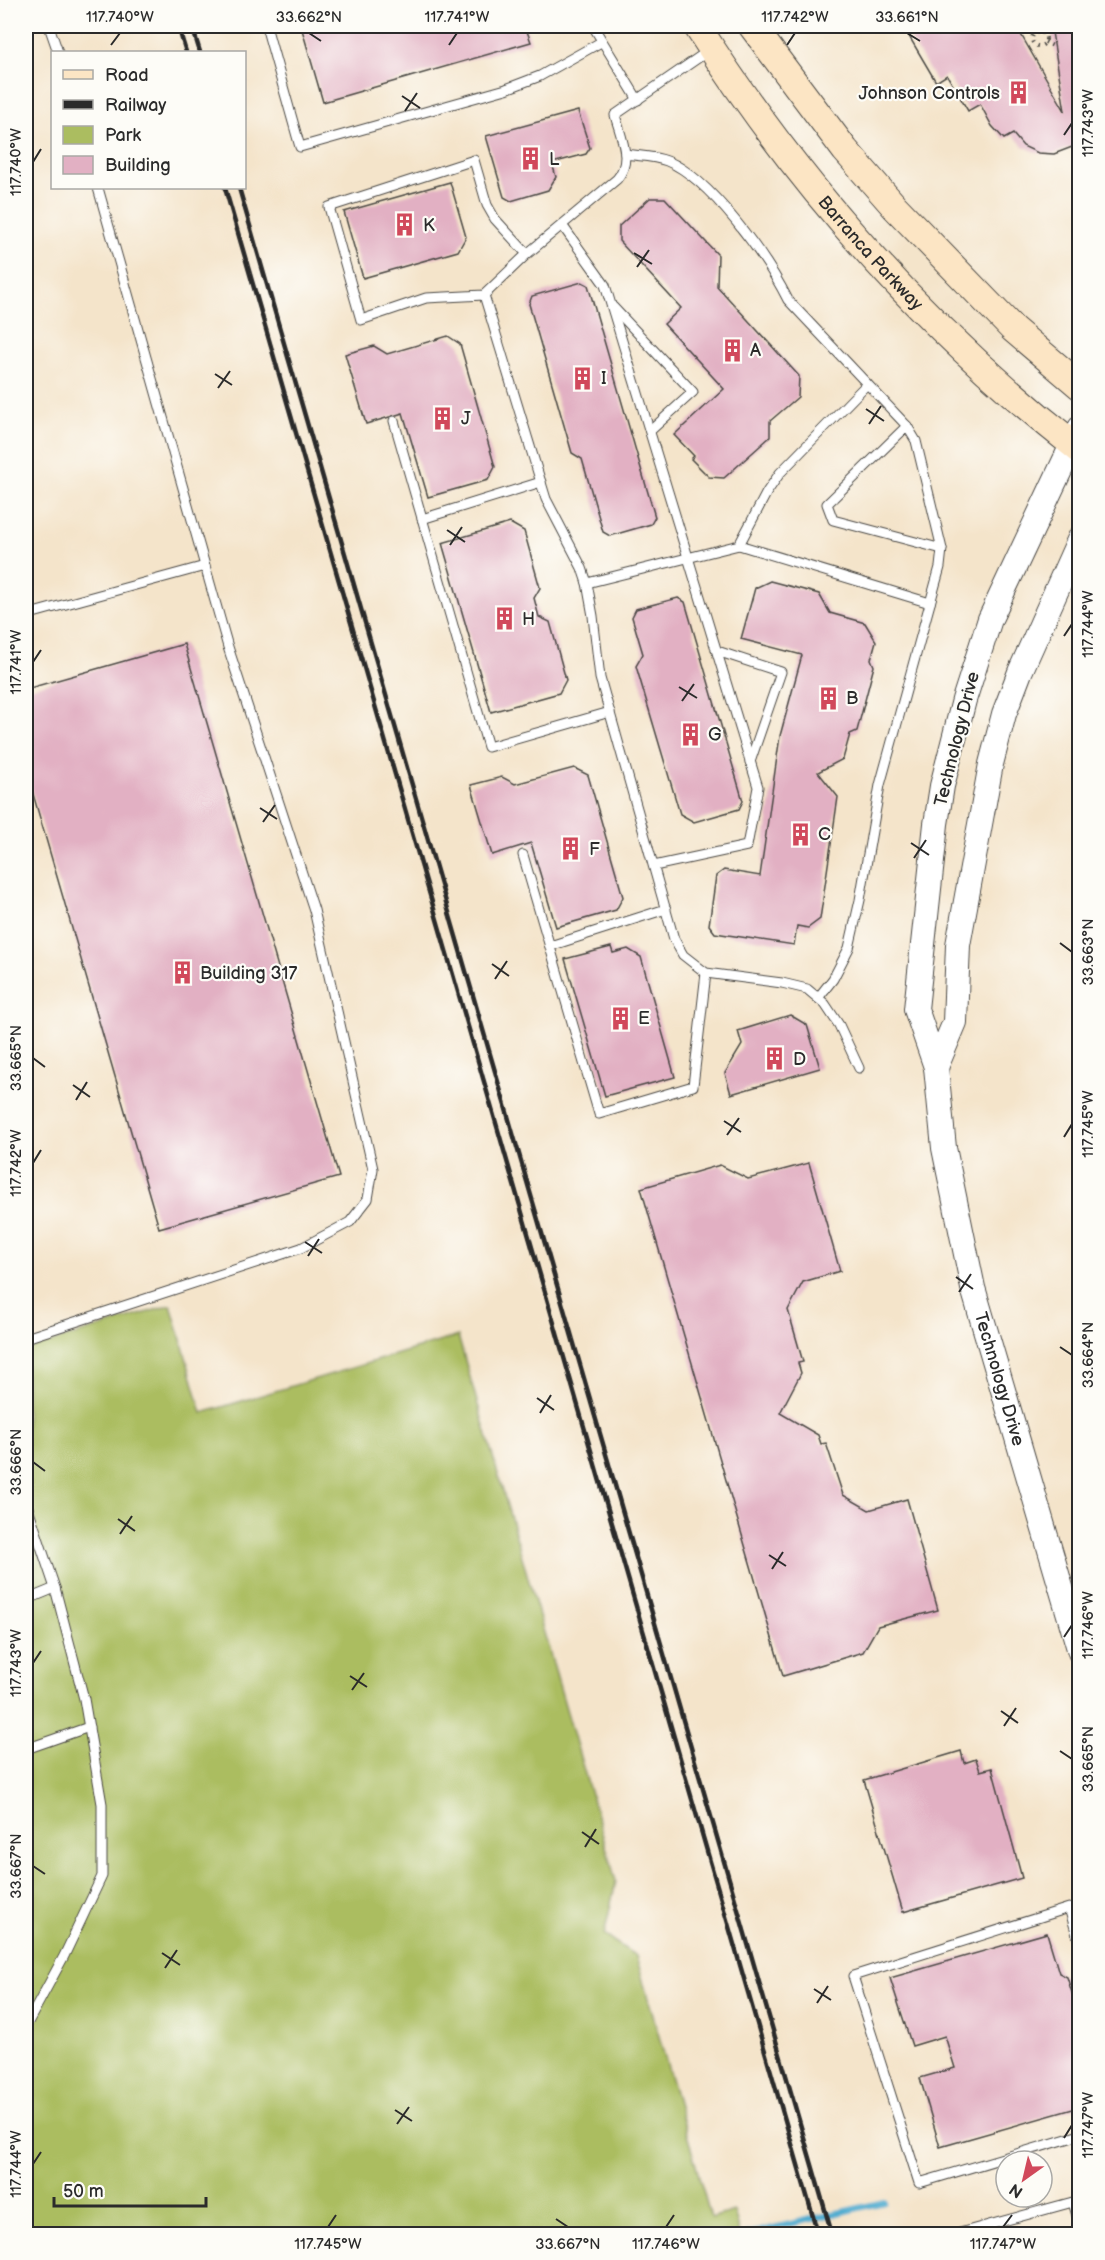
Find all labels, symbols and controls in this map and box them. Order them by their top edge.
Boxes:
text: 117.740°W [86,8,154,27]
text: 33.662°N [276,8,342,27]
text: 117.741°W [425,8,490,27]
text: 117.742°W [761,8,829,27]
text: 33.661°N [875,8,939,27]
legend [51,51,246,189]
text: Road [105,65,149,86]
building icon: Johnson Controls [1005,80,1031,106]
place label: Johnson Controls [859,83,1000,104]
text: 117.743°W [1079,89,1098,157]
text: Railway [105,95,167,116]
text: Park [105,125,141,146]
text: 117.740°W [7,128,26,196]
building icon: L [518,146,544,172]
place label: L [549,149,560,170]
text: Building [105,155,171,176]
street label: Barranca Parkway [814,191,928,315]
building icon: K [392,212,418,238]
place label: K [423,215,435,236]
building icon: A [719,337,745,363]
place label: A [750,340,761,361]
building icon: I [570,365,596,391]
place label: I [601,368,607,389]
building icon: J [430,405,456,431]
place label: J [461,408,471,429]
text: 117.744°W [1079,590,1098,658]
building icon: H [491,606,517,632]
place label: H [522,609,535,630]
text: 117.741°W [7,629,26,694]
street label: Technology Drive [930,669,984,809]
building icon: B [815,685,841,711]
place label: B [846,688,858,709]
building icon: G [677,721,703,747]
place label: G [708,724,722,745]
building icon: C [787,821,813,847]
place label: C [818,824,831,845]
building icon: F [558,836,584,862]
place label: F [589,839,600,860]
text: 33.663°N [1079,919,1098,985]
building icon: Building 317 [169,960,195,986]
place label: Building 317 [200,963,297,984]
building icon: E [607,1005,633,1031]
place label: E [638,1008,650,1029]
text: 33.665°N [7,1025,26,1091]
building icon: D [762,1046,788,1072]
place label: D [793,1049,806,1070]
text: 117.745°W [1079,1090,1098,1158]
text: 117.742°W [7,1129,26,1197]
street label: Technology Drive [970,1310,1029,1449]
text: 33.664°N [1079,1322,1098,1388]
text: 33.666°N [7,1429,26,1495]
text: 117.746°W [1079,1591,1098,1659]
text: 117.743°W [7,1629,26,1697]
text: 33.665°N [1079,1726,1098,1792]
text: 33.667°N [7,1833,26,1899]
text: 117.747°W [1079,2091,1098,2158]
text: 117.744°W [7,2130,26,2198]
north arrow [994,2149,1054,2209]
scale bar [54,2170,206,2208]
text: N [1006,2179,1027,2201]
text: 50 m [63,2181,104,2202]
text: 117.745°W [294,2235,362,2254]
text: 33.667°N [535,2235,601,2254]
text: 117.746°W [632,2235,700,2254]
text: 117.747°W [970,2235,1037,2254]

